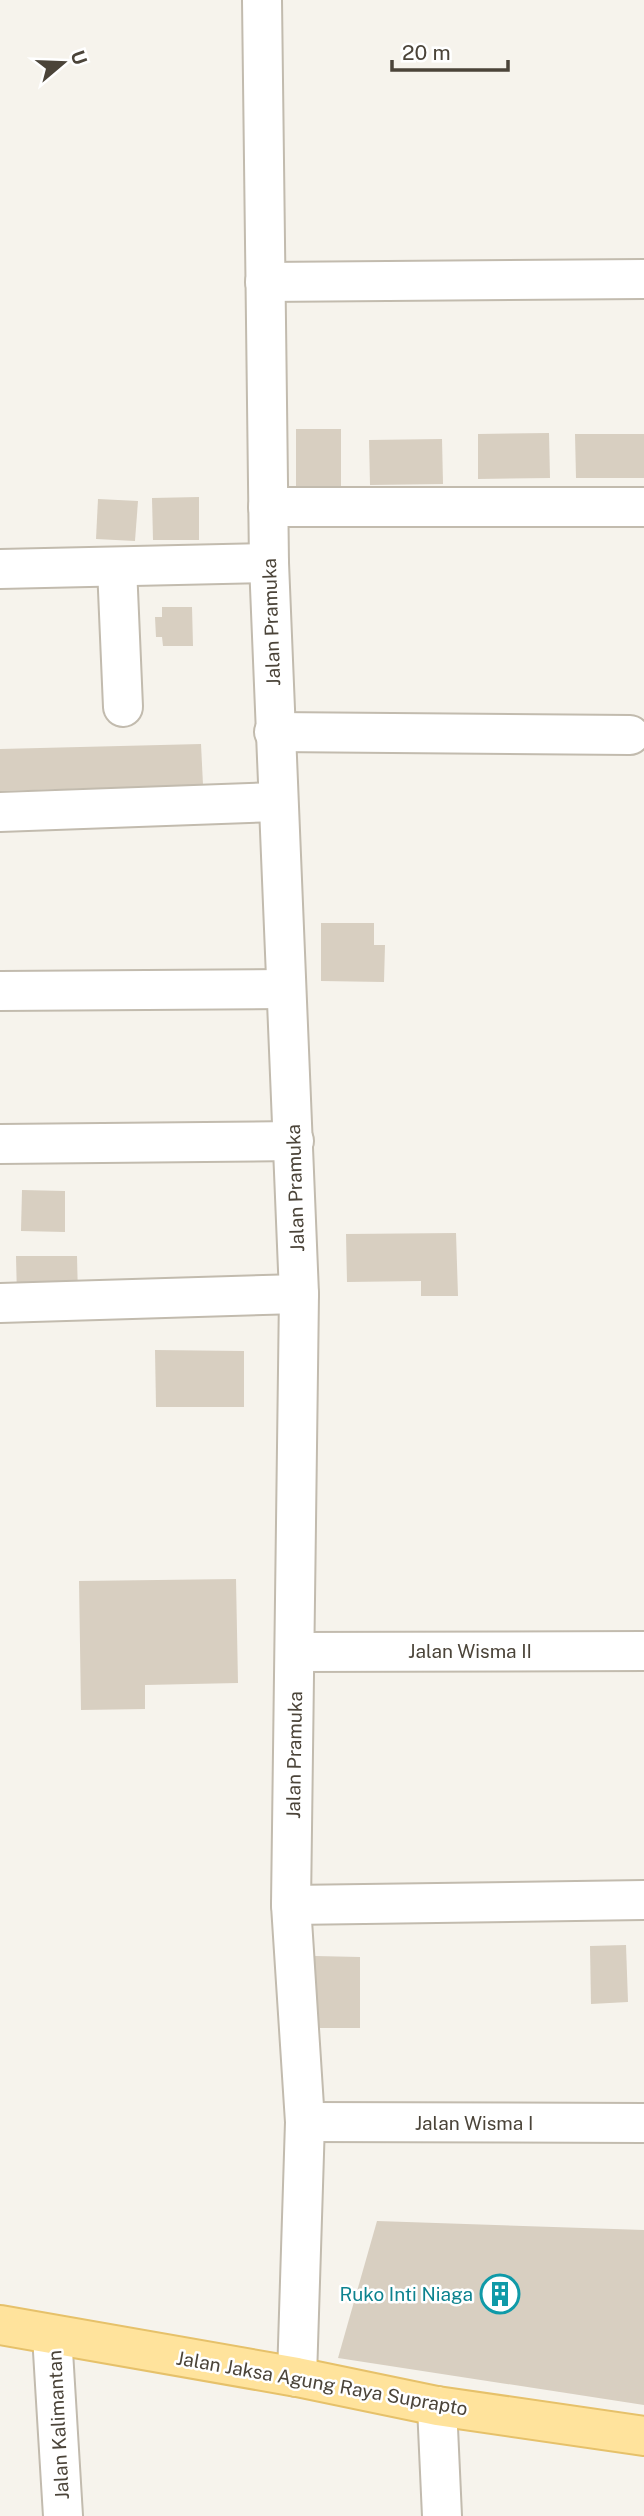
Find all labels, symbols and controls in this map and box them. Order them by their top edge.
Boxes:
north arrow [28,28,98,98]
scale bar [392,28,508,72]
text: 20 m [402,40,451,65]
text: U [66,47,92,68]
street label: Jalan Pramuka [258,558,284,686]
street label: Jalan Pramuka [282,1124,308,1252]
street label: Jalan Wisma II [408,1640,532,1662]
street label: Jalan Pramuka [282,1691,306,1819]
street label: Jalan Wisma I [415,2112,533,2134]
building icon: Ruko Inti Niaga [479,2273,521,2315]
place label: Ruko Inti Niaga [339,2283,473,2305]
street label: Jalan Jaksa Agung Raya Suprapto [175,2347,469,2419]
street label: Jalan Kalimantan [43,2350,73,2500]

